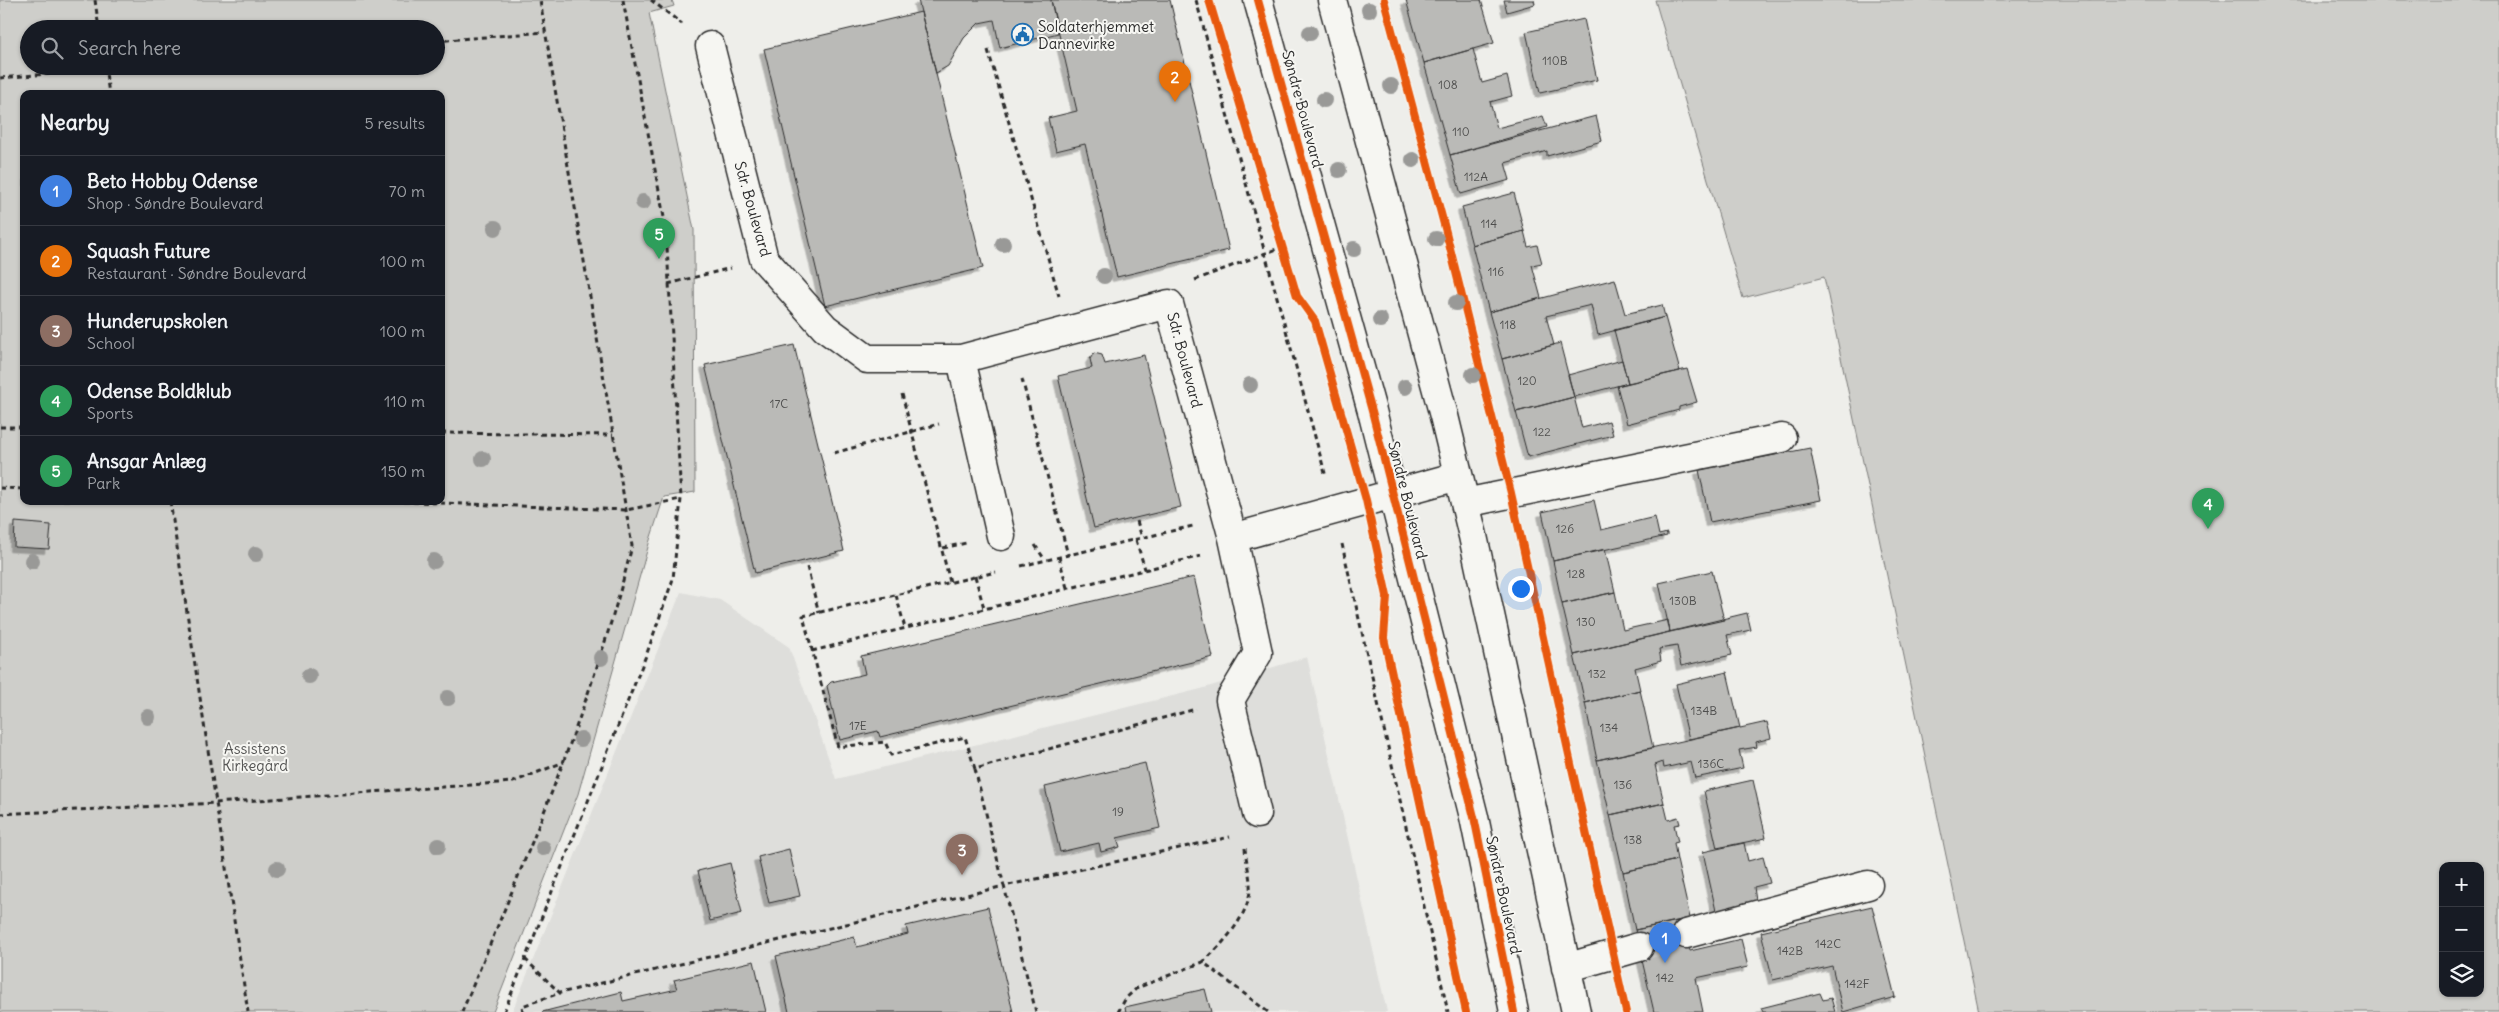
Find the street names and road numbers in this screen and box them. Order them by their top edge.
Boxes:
street label: Søndre Boulevard [1278,48,1328,170]
street label: Sdr. Boulevard [730,159,776,259]
street label: Sdr. Boulevard [1163,310,1207,410]
street label: Søndre Boulevard [1384,439,1432,561]
street label: Søndre Boulevard [1482,834,1526,956]

